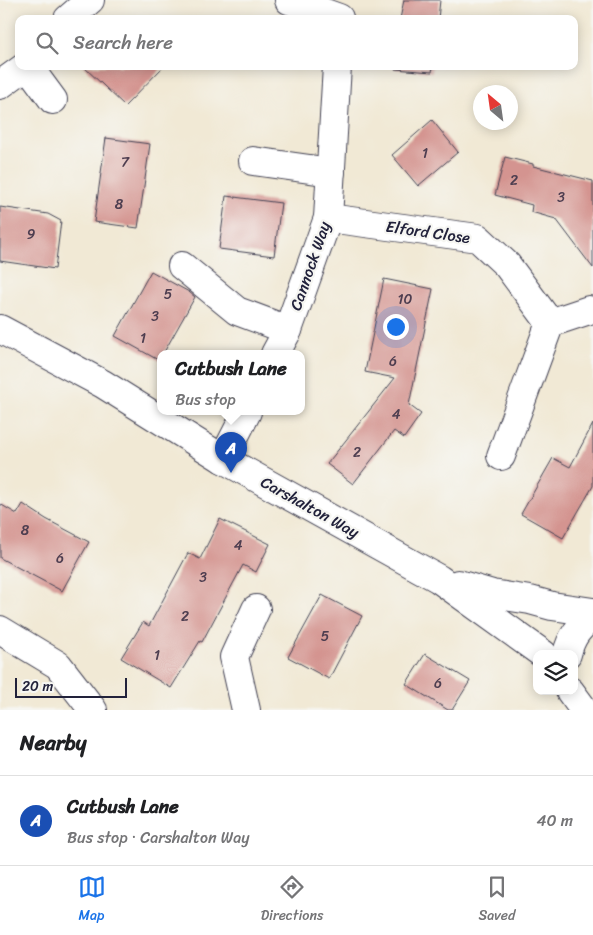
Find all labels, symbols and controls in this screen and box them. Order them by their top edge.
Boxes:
search box [15,15,578,70]
text: Search here [73,26,173,59]
icon: search [33,29,61,57]
north arrow [473,85,518,130]
house number: 1 [422,141,428,166]
house number: 7 [121,150,130,175]
house number: 2 [510,168,518,193]
house number: 3 [557,185,565,210]
house number: 8 [115,192,124,217]
street label: Elford Close [384,212,472,252]
street label: Cannock Way [281,217,339,315]
house number: 9 [27,222,36,247]
house number: 5 [164,282,173,307]
house number: 10 [398,287,413,312]
house number: 3 [151,304,159,329]
your location [383,314,409,340]
house number: 1 [140,326,146,351]
house number: 6 [389,349,397,374]
popup [157,350,305,415]
text: Cutbush Lane [175,352,287,385]
text: Bus stop [175,385,236,414]
house number: 4 [392,402,401,427]
pin: A [215,432,247,473]
house number: 2 [353,440,361,465]
street label: Carshalton Way [255,468,365,547]
house number: 8 [21,518,30,543]
house number: 4 [234,533,243,558]
house number: 6 [56,546,64,571]
house number: 3 [199,565,207,590]
house number: 2 [181,604,189,629]
house number: 5 [321,624,330,649]
house number: 1 [154,643,160,668]
map controls [533,650,578,695]
button: layers [533,650,578,695]
house number: 6 [434,671,442,696]
text: 20 m [22,674,53,699]
scale bar [15,675,128,698]
text: Nearby [20,724,86,762]
text: Cutbush Lane [67,790,179,823]
text: A [31,806,41,835]
text: 40 m [536,806,573,835]
text: Bus stop · Carshalton Way [67,823,250,852]
tab: Map [78,873,106,928]
tab: Directions [261,873,323,928]
tab: Saved [479,873,515,928]

